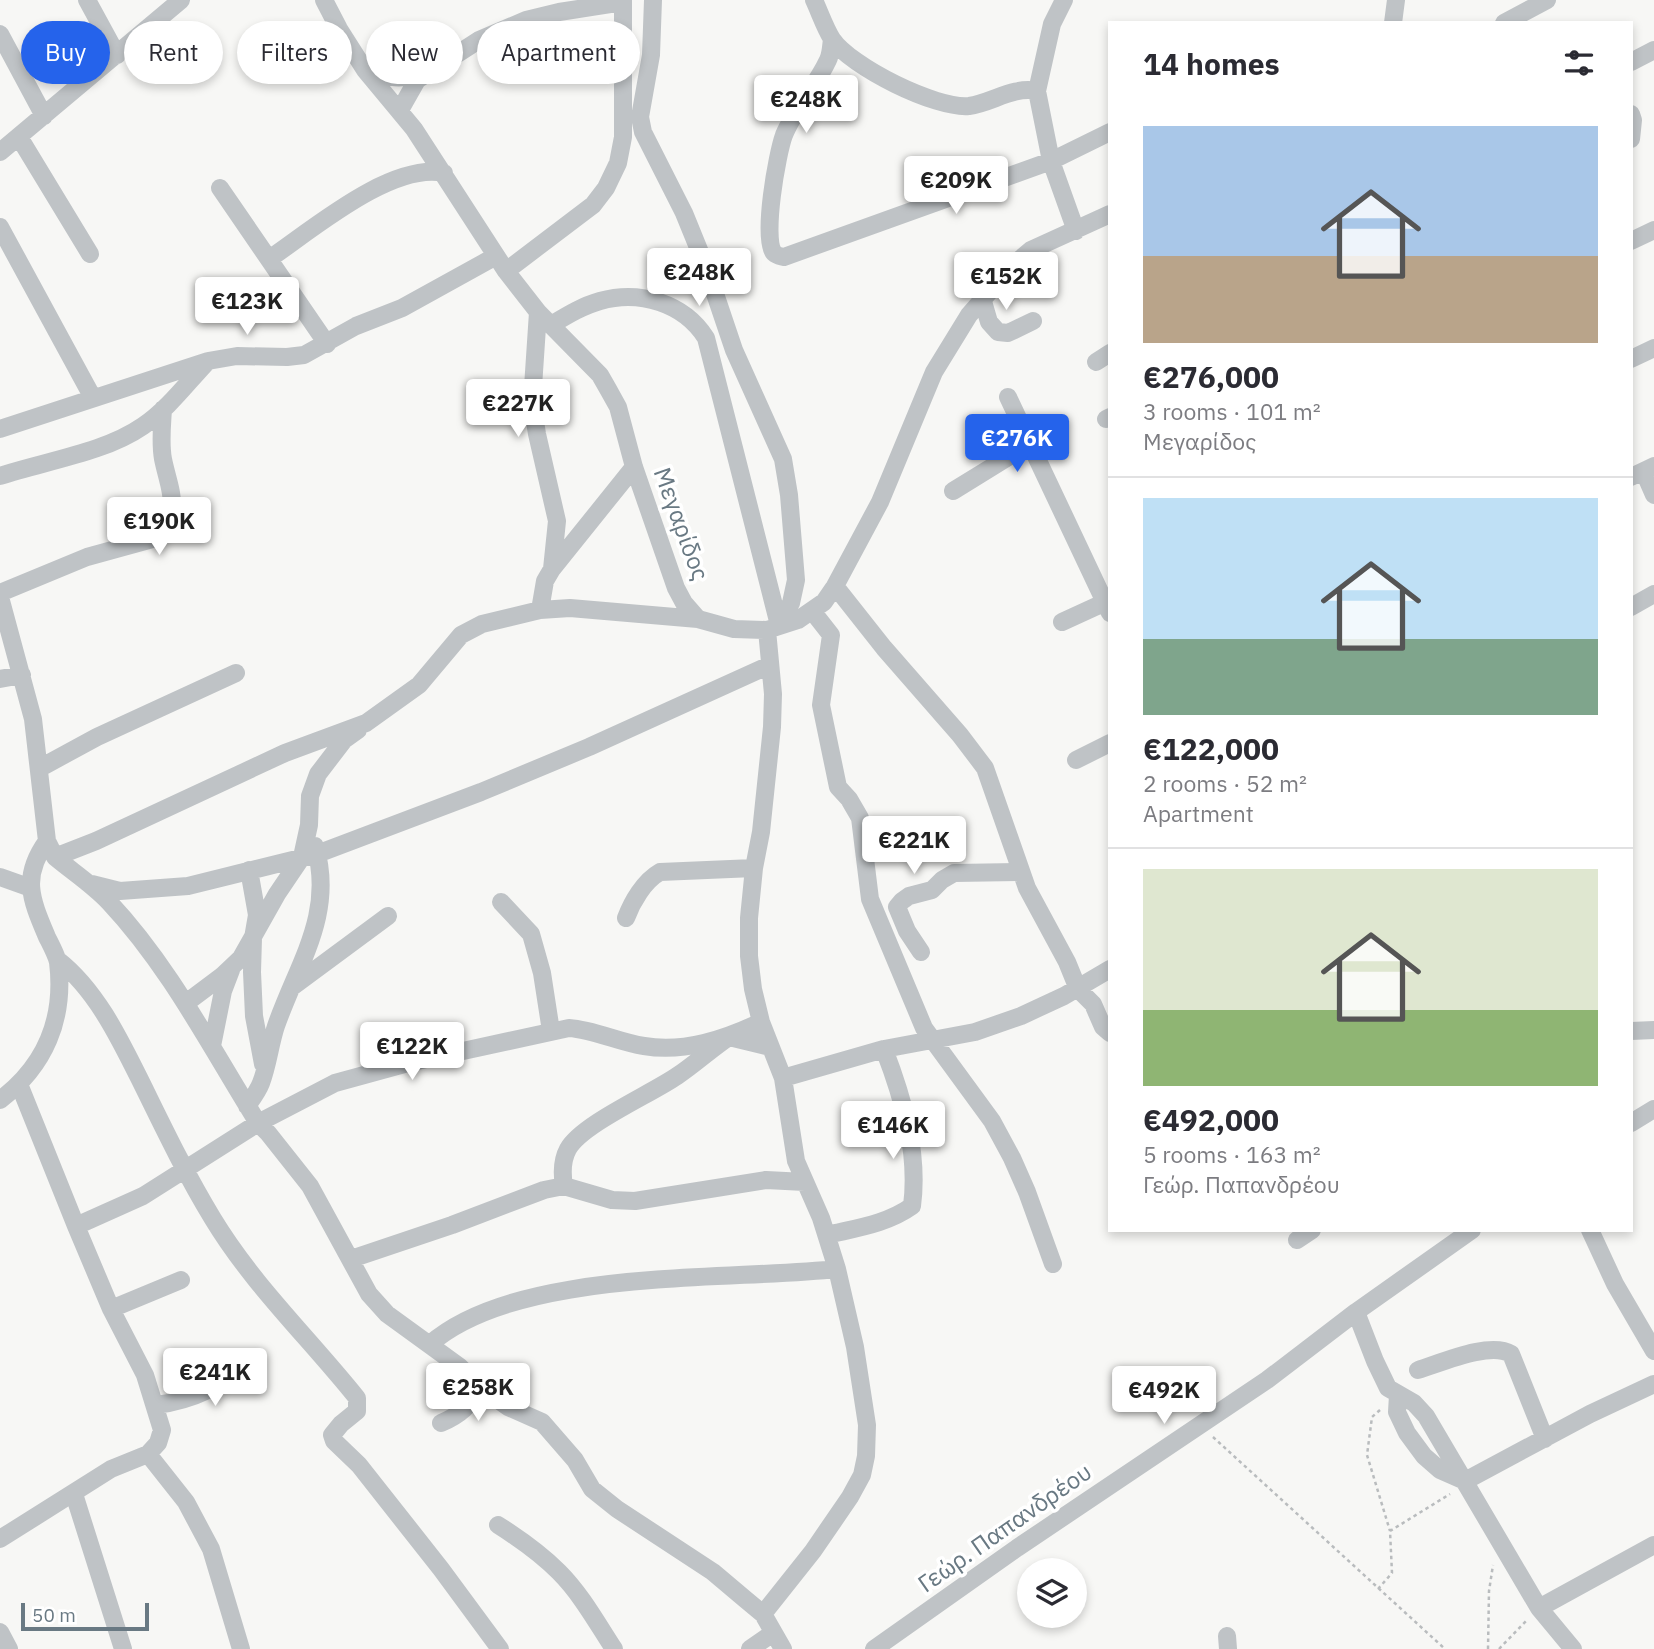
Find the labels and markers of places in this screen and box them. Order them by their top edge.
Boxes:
pin: €248K [757,76,855,135]
pin: €209K [907,156,1005,216]
pin: €248K [650,248,748,308]
pin: €152K [957,252,1055,312]
pin: €123K [198,278,296,337]
pin: €227K [469,380,567,439]
pin: €276K [968,414,1066,474]
pin: €190K [110,498,208,557]
pin: €221K [865,816,963,876]
pin: €122K [363,1023,461,1082]
pin: €146K [844,1102,942,1161]
pin: €241K [166,1348,264,1408]
pin: €258K [429,1364,527,1423]
pin: €492K [1115,1366,1213,1426]

